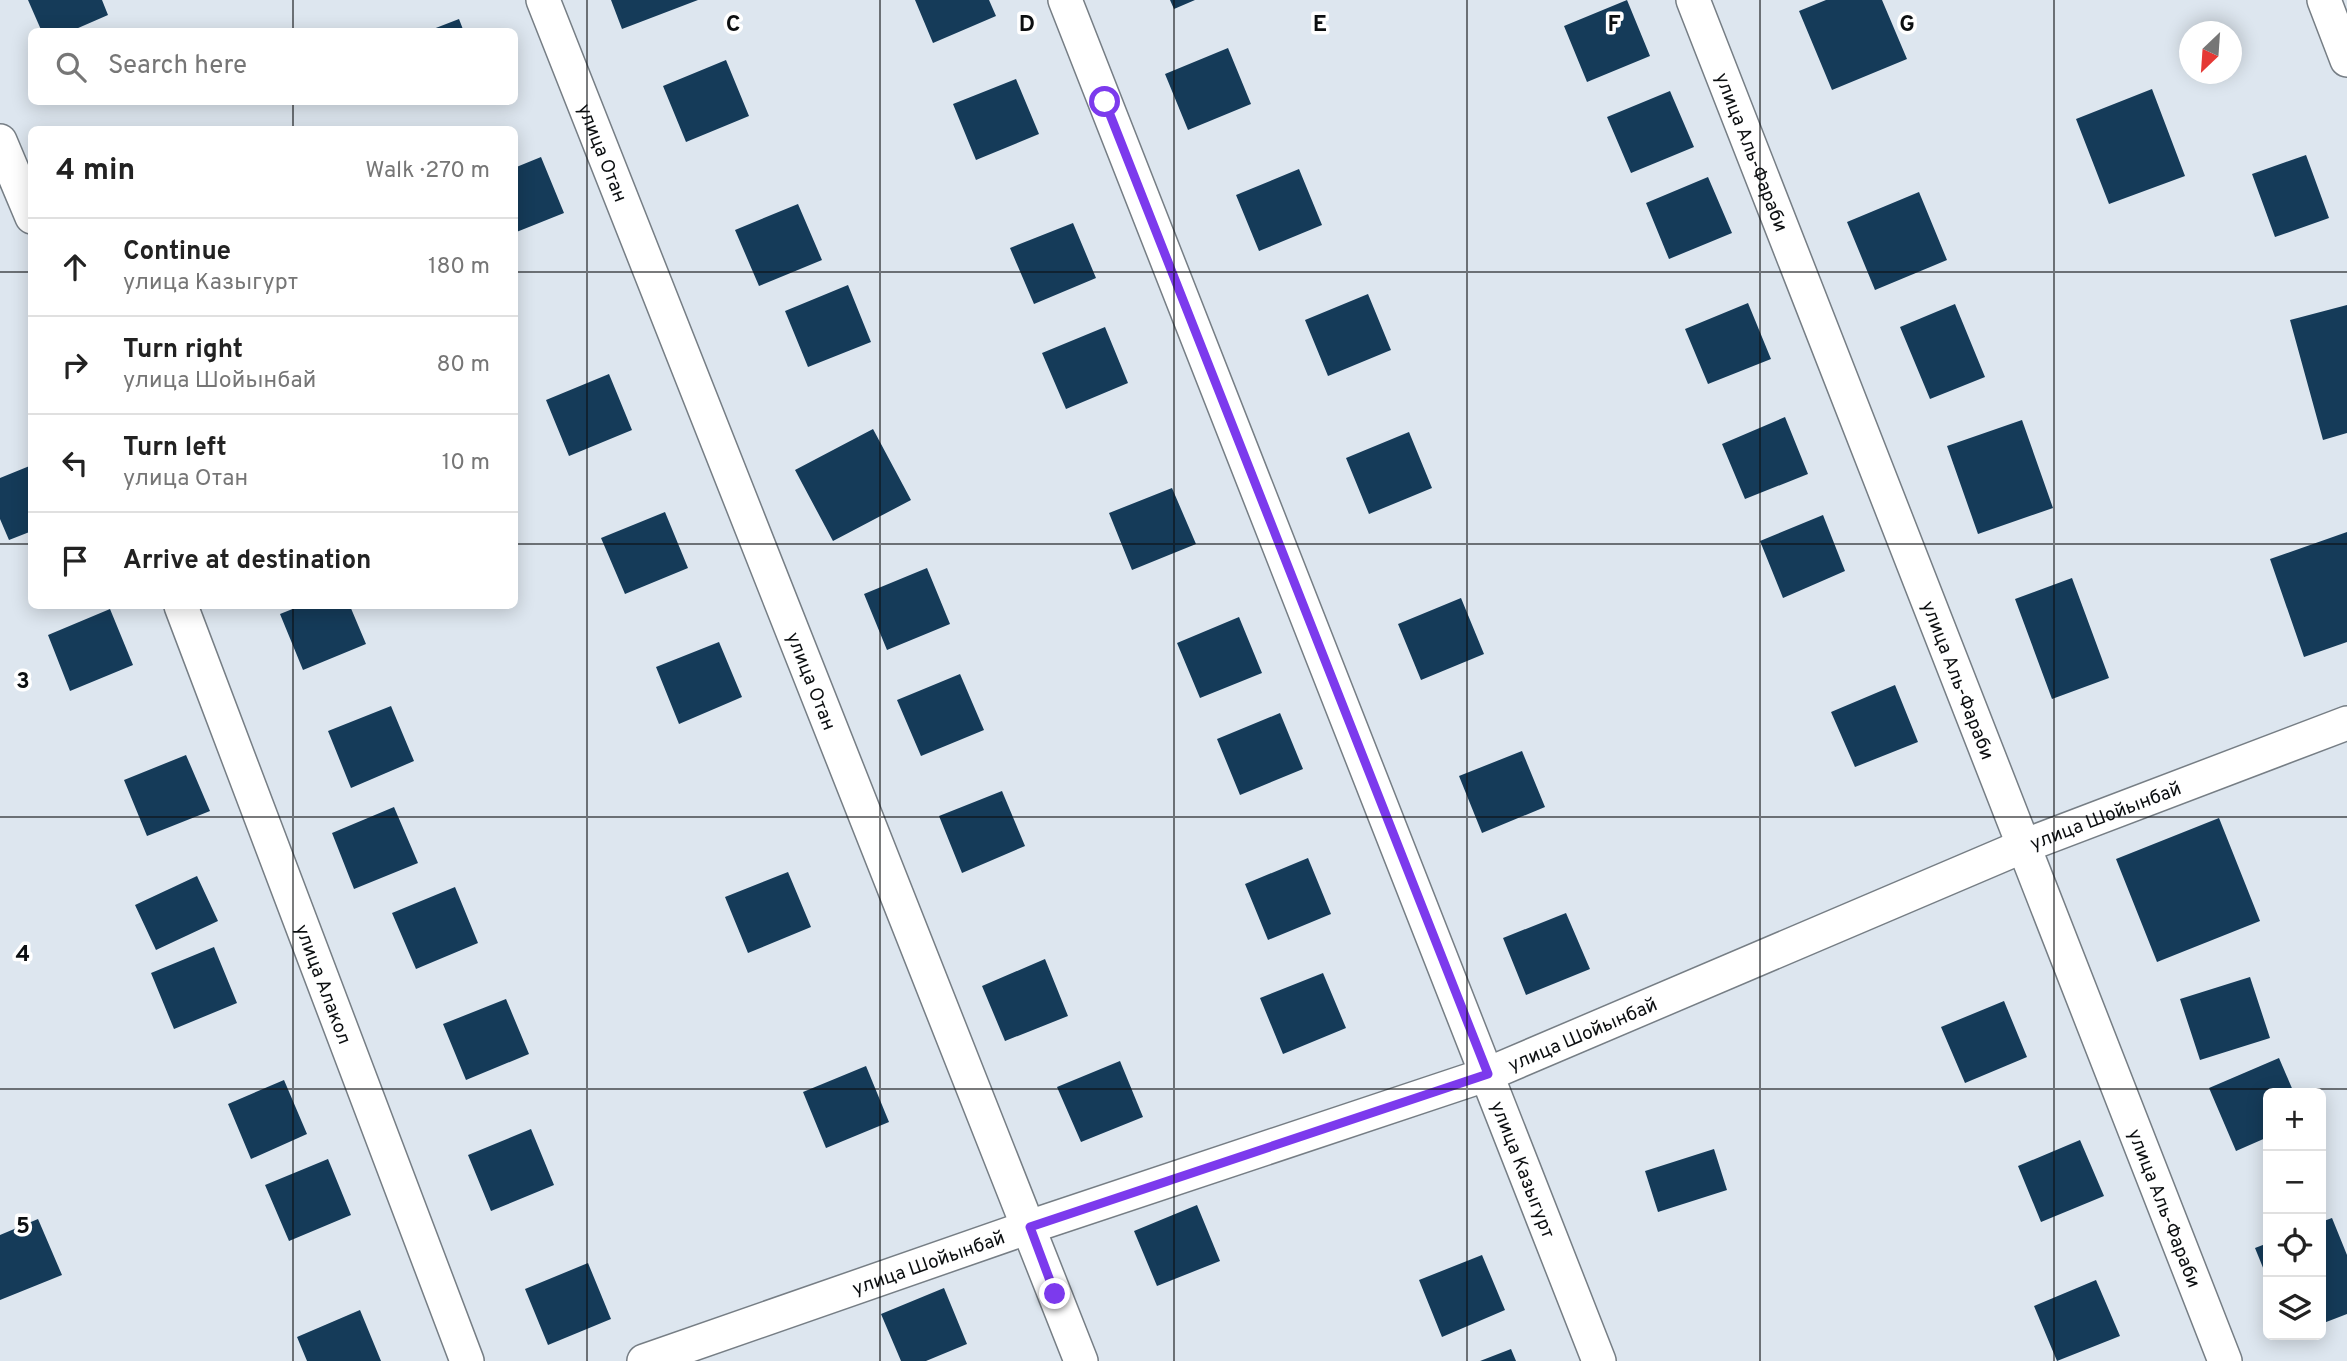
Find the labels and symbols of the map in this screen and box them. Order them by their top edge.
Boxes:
text: C [726,11,740,40]
text: D [1019,11,1035,40]
text: E [1313,11,1327,40]
text: F [1607,11,1621,40]
text: G [1899,11,1915,40]
north arrow [2179,21,2242,84]
street label: улица Аль-Фараби [1709,70,1792,235]
route start [1089,86,1120,117]
street label: улица Отан [571,101,632,206]
street label: улица Аль-Фараби [1915,598,1999,763]
street label: улица Отан [780,629,840,734]
text: 3 [16,668,30,697]
street label: улица Шойынбай [2027,777,2185,856]
street label: улица Алакол [289,921,356,1048]
text: 4 [16,941,30,970]
street label: улица Шойынбай [1505,993,1661,1078]
street label: улица Казыгурт [1484,1098,1560,1242]
street label: улица Аль-Фараби [2121,1126,2205,1292]
text: 5 [16,1213,30,1242]
street label: улица Шойынбай [850,1226,1008,1302]
route end [1039,1278,1070,1309]

